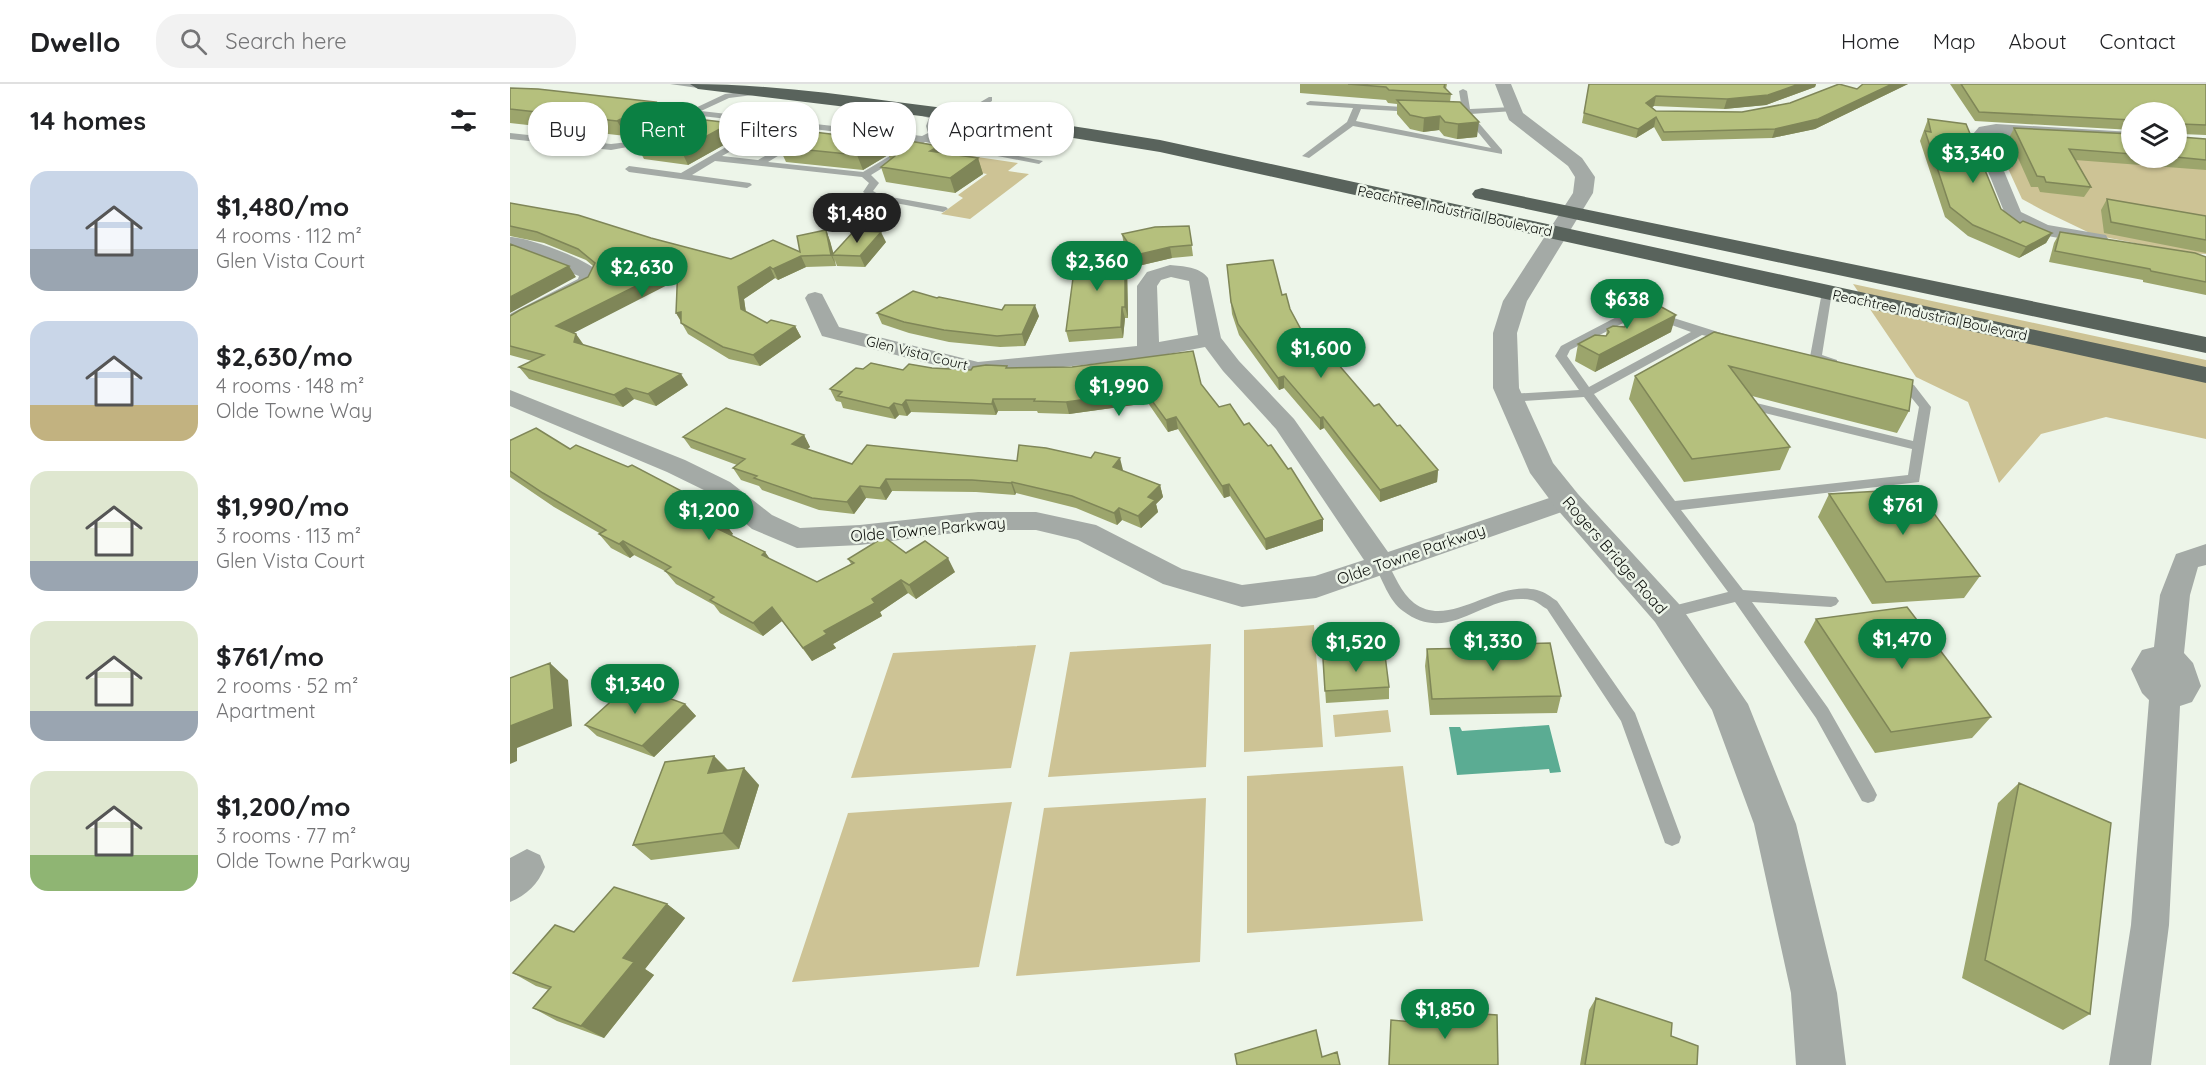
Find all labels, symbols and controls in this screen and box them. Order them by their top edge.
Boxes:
search box [156,14,576,68]
text: Dwello [30,24,120,59]
icon: search [177,25,210,58]
text: Search here [225,27,347,55]
text: Home [1841,28,1900,54]
text: Map [1933,28,1976,54]
text: About [2009,28,2067,54]
text: Contact [2100,28,2176,54]
chip: Buy [528,102,608,156]
chip: Rent [620,102,707,156]
chip: Filters [719,102,819,156]
chip: New [831,102,916,156]
chip: Apartment [928,102,1074,156]
map controls [2121,102,2187,168]
button: layers [2121,102,2187,168]
text: 14 homes [30,104,146,137]
icon: filters [447,104,480,137]
pin: $3,340 [1924,133,2022,184]
text: $3,340 [1942,140,2004,165]
street label: Peachtree Industrial Boulevard [1356,182,1554,240]
text: $1,480/mo [216,190,349,223]
pin: $1,480 [808,193,906,244]
icon: home [78,195,150,267]
text: $1,480 [827,200,887,225]
text: 4 rooms · 112 m² [216,223,362,248]
pin: $2,360 [1048,241,1146,292]
pin: $2,630 [593,247,691,298]
text: Glen Vista Court [216,248,365,273]
text: $2,360 [1066,248,1128,273]
text: $2,630 [611,254,673,279]
pin: $638 [1591,279,1663,330]
text: $638 [1605,286,1649,311]
street label: Peachtree Industrial Boulevard [1831,286,2029,344]
pin: $1,600 [1272,328,1370,379]
street label: Glen Vista Court [864,332,970,374]
text: $1,600 [1291,335,1351,360]
text: $2,630/mo [216,340,353,373]
icon: home [78,345,150,417]
pin: $1,990 [1070,366,1168,417]
text: 4 rooms · 148 m² [216,373,364,398]
text: $1,990 [1089,373,1149,398]
text: Olde Towne Way [216,398,372,423]
pin: $761 [1867,485,1939,536]
text: $1,990/mo [216,490,349,523]
pin: $1,200 [660,490,758,541]
street label: Rogers Bridge Road [1558,492,1672,618]
text: $761 [1883,492,1923,517]
icon: home [78,495,150,567]
text: $1,200 [678,497,740,522]
street label: Olde Towne Parkway [850,512,1006,546]
street label: Olde Towne Parkway [1334,519,1488,589]
text: 3 rooms · 113 m² [216,523,361,548]
text: Glen Vista Court [216,548,365,573]
pin: $1,470 [1853,619,1951,670]
pin: $1,330 [1444,621,1542,672]
pin: $1,520 [1307,622,1405,673]
text: $1,470 [1872,626,1932,651]
text: $1,330 [1464,628,1522,653]
text: $1,520 [1326,629,1386,654]
text: $761/mo [216,640,324,673]
icon: home [78,645,150,717]
pin: $1,340 [586,664,684,715]
text: $1,340 [605,671,665,696]
text: 2 rooms · 52 m² [216,673,358,698]
text: Apartment [216,698,316,723]
text: $1,200/mo [216,790,350,823]
icon: home [78,795,150,867]
text: 3 rooms · 77 m² [216,823,356,848]
text: Olde Towne Parkway [216,848,411,873]
pin: $1,850 [1396,989,1494,1040]
text: $1,850 [1415,996,1475,1021]

